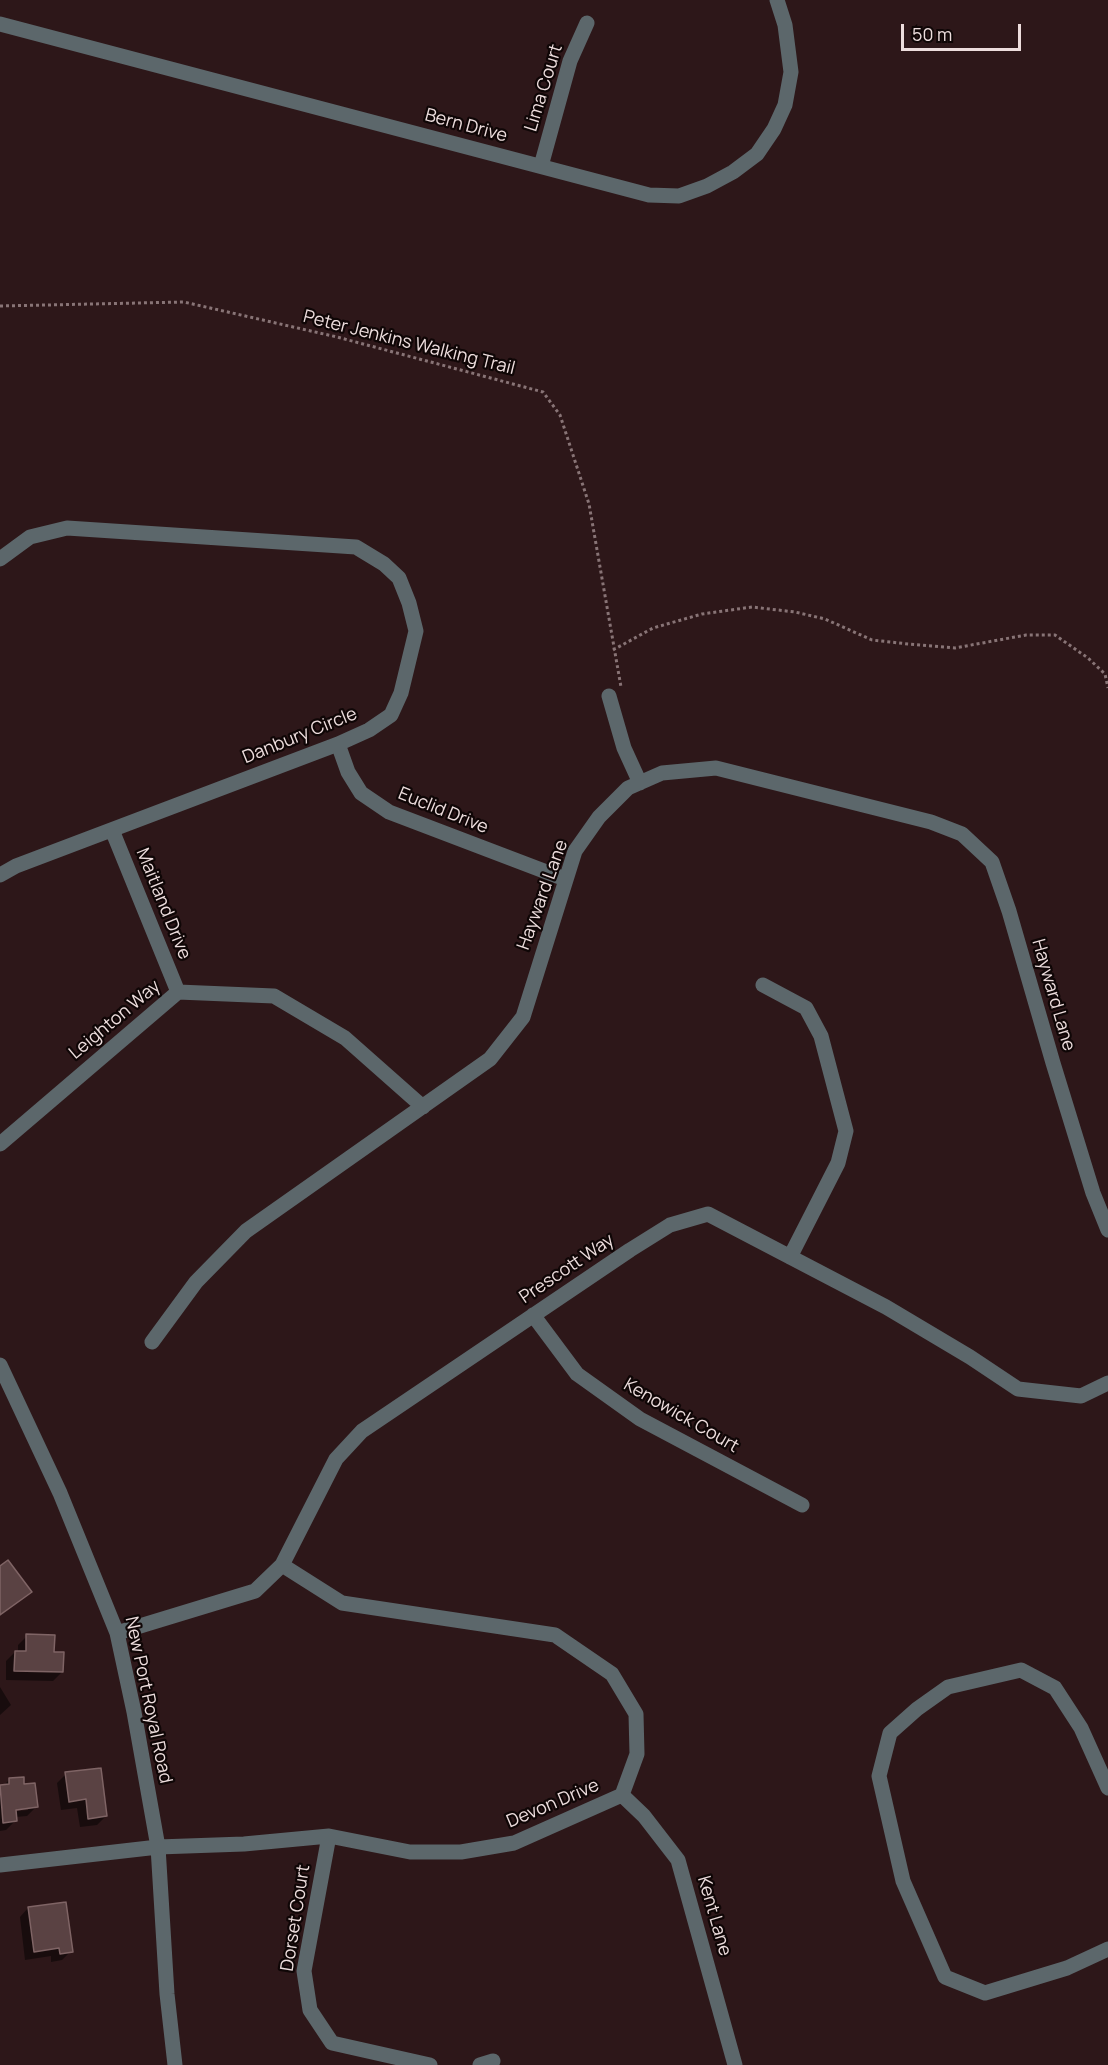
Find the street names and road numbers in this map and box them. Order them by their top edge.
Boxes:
street label: Lima Court [520,42,568,134]
street label: Bern Drive [422,105,510,147]
street label: Peter Jenkins Walking Trail [301,306,517,380]
street label: Danbury Circle [240,703,360,769]
street label: Euclid Drive [395,783,491,839]
street label: Hayward Lane [513,837,573,953]
street label: Maitland Drive [131,845,195,963]
street label: Hayward Lane [1027,937,1079,1053]
street label: Leighton Way [65,976,165,1064]
street label: Prescott Way [516,1229,618,1309]
street label: Kenowick Court [619,1374,743,1458]
street label: New Port Royal Road [120,1615,176,1785]
street label: Devon Drive [504,1775,602,1833]
street label: Dorset Court [277,1863,315,1973]
street label: Kent Lane [692,1874,736,1958]

